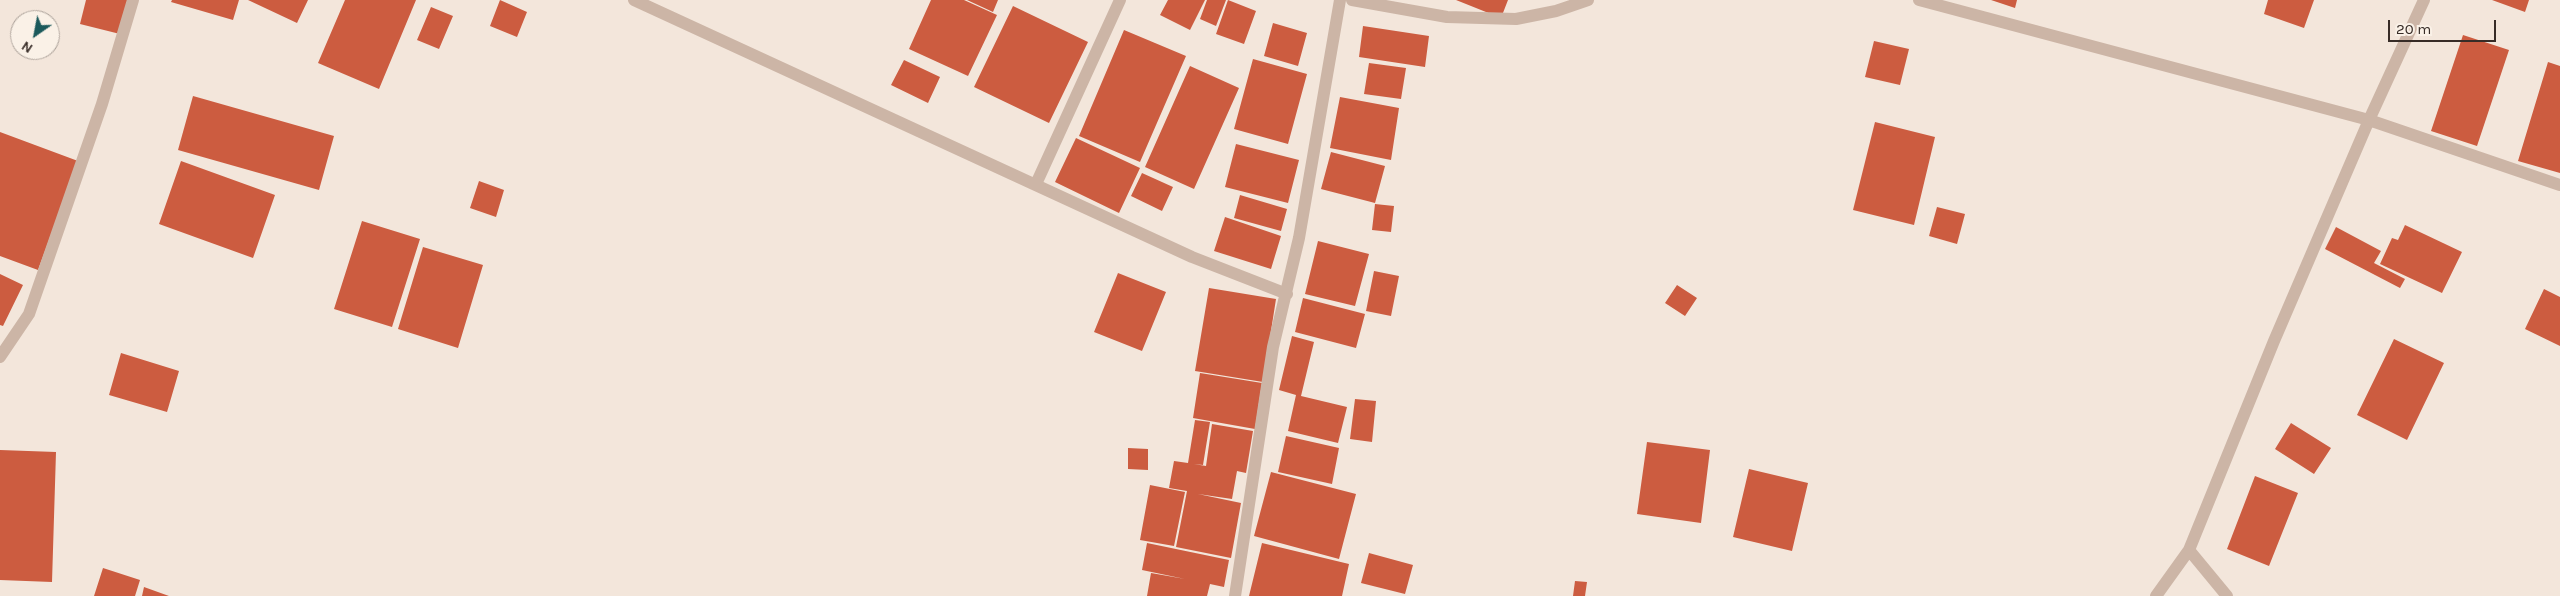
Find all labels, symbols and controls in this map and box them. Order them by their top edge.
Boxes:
north arrow [10,10,60,60]
scale bar [2390,10,2498,42]
text: 20 m [2396,20,2431,38]
text: N [18,37,36,57]

